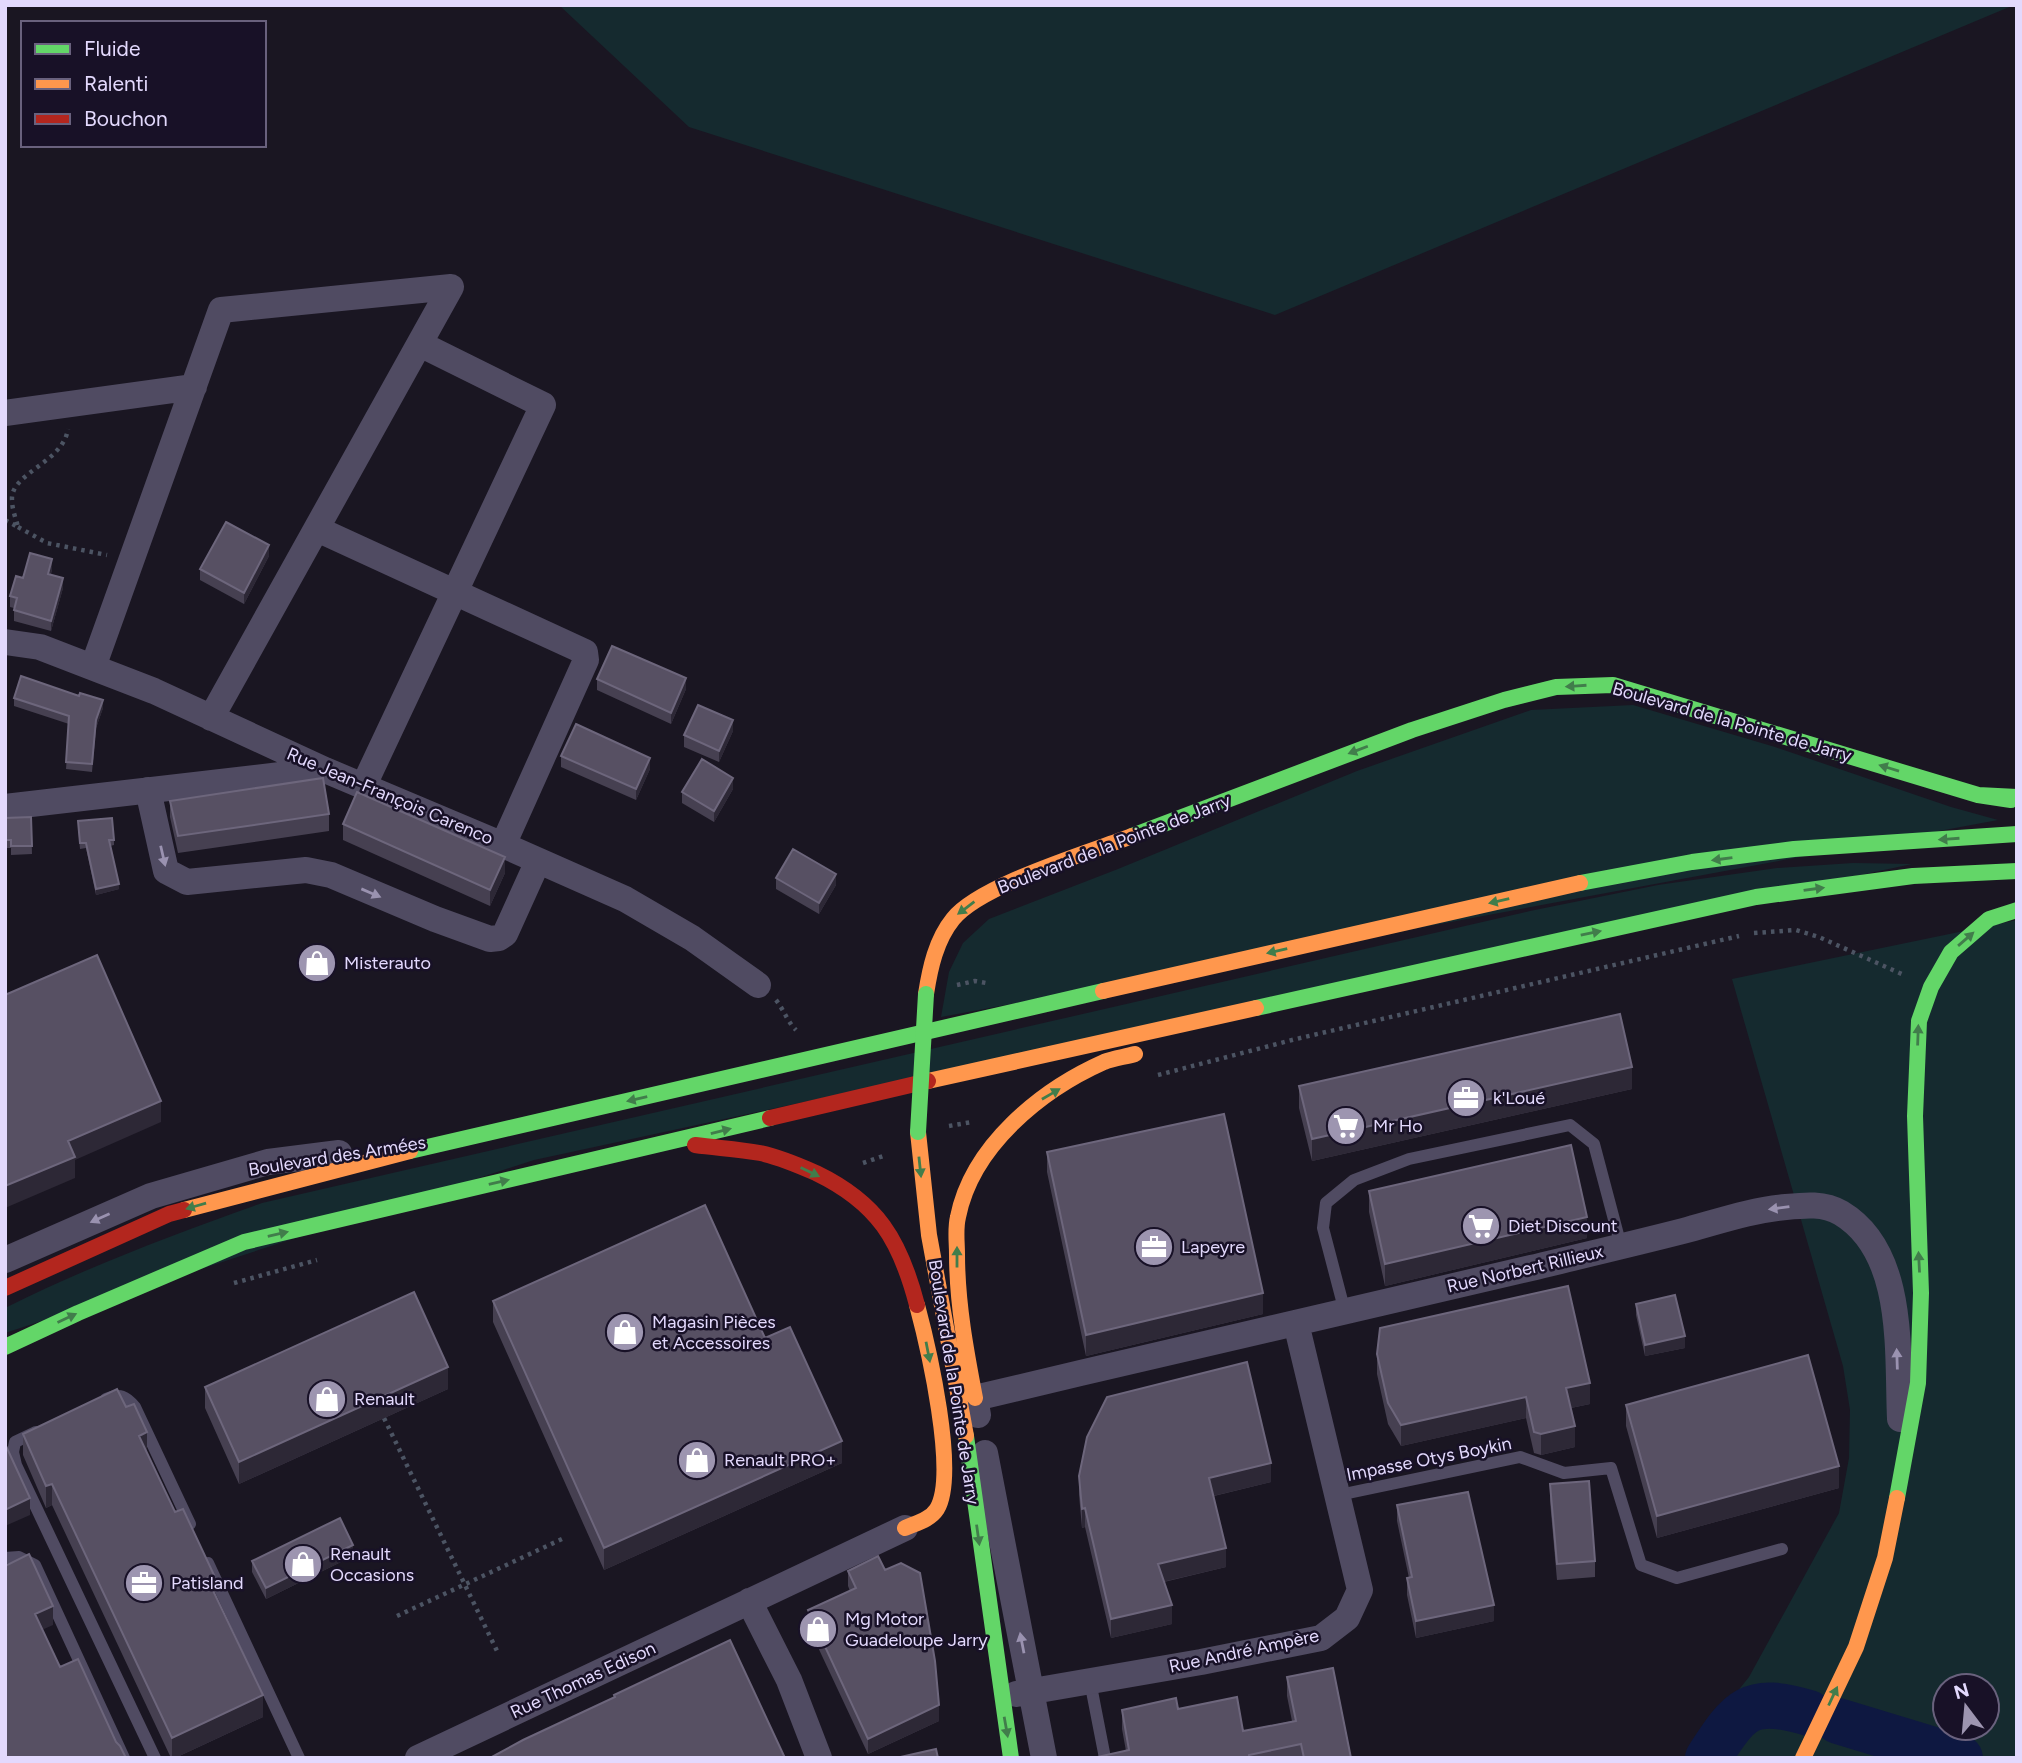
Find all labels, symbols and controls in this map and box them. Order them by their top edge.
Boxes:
legend [21,21,266,147]
text: Fluide [84,36,140,61]
text: Ralenti [84,71,148,96]
text: Bouchon [84,106,168,131]
street label: Boulevard de la Pointe de Jarry [1610,677,1855,767]
one-way arrow [1565,680,1587,691]
street label: Rue Jean-François Carenco [284,743,496,849]
one-way arrow [1348,745,1369,756]
one-way arrow [1878,762,1899,773]
street label: Boulevard de la Pointe de Jarry [994,789,1234,899]
one-way arrow [1937,834,1959,845]
one-way arrow [158,846,169,868]
one-way arrow [1711,853,1733,864]
one-way arrow [1803,884,1825,895]
one-way arrow [361,887,382,898]
one-way arrow [1488,895,1510,906]
one-way arrow [958,900,976,915]
one-way arrow [1580,927,1602,938]
one-way arrow [1957,931,1975,947]
shop icon: Misterauto [296,942,338,984]
one-way arrow [1266,945,1288,956]
place label: Misterauto [344,952,431,974]
one-way arrow [1913,1024,1924,1046]
office icon: k'Loué [1445,1077,1487,1119]
one-way arrow [1041,1087,1060,1100]
place label: k'Loué [1493,1087,1545,1109]
one-way arrow [625,1093,647,1104]
supermarket icon: Mr Ho [1325,1105,1367,1147]
place label: Mr Ho [1373,1115,1423,1137]
one-way arrow [710,1125,732,1136]
street label: Boulevard des Armées [247,1131,427,1181]
one-way arrow [915,1156,926,1178]
one-way arrow [800,1167,820,1178]
one-way arrow [488,1176,510,1187]
one-way arrow [184,1201,206,1212]
one-way arrow [1768,1203,1790,1214]
supermarket icon: Diet Discount [1460,1205,1502,1247]
one-way arrow [90,1212,110,1224]
place label: Diet Discount [1508,1215,1618,1237]
office icon: Lapeyre [1133,1226,1175,1268]
one-way arrow [267,1228,289,1239]
place label: Lapeyre [1181,1236,1245,1258]
street label: Rue Norbert Rillieux [1445,1240,1606,1298]
one-way arrow [951,1246,963,1268]
one-way arrow [1914,1251,1925,1273]
street label: Boulevard de la Pointe de Jarry [924,1258,984,1507]
shop icon: Magasin Pièces et Accessoires [604,1311,646,1353]
place label: Magasin Pièces et Accessoires [652,1311,776,1354]
one-way arrow [57,1312,77,1324]
one-way arrow [922,1341,933,1363]
one-way arrow [1892,1348,1903,1370]
shop icon: Renault [306,1378,348,1420]
place label: Renault [354,1388,415,1410]
street label: Impasse Otys Boykin [1345,1432,1513,1486]
shop icon: Renault PRO+ [676,1439,718,1481]
place label: Renault PRO+ [724,1449,836,1471]
one-way arrow [973,1524,984,1546]
shop icon: Renault Occasions [282,1543,324,1585]
place label: Renault Occasions [330,1543,414,1586]
office icon: Patisland [123,1562,165,1604]
place label: Patisland [171,1572,244,1594]
shop icon: Mg Motor Guadeloupe Jarry [797,1608,839,1650]
place label: Mg Motor Guadeloupe Jarry [845,1608,988,1651]
street label: Rue André Ampère [1167,1624,1321,1678]
one-way arrow [1016,1632,1027,1654]
street label: Rue Thomas Edison [507,1637,659,1723]
north arrow [1931,1672,2001,1742]
text: N [1951,1678,1972,1704]
one-way arrow [1828,1686,1839,1707]
one-way arrow [1000,1716,1011,1738]

